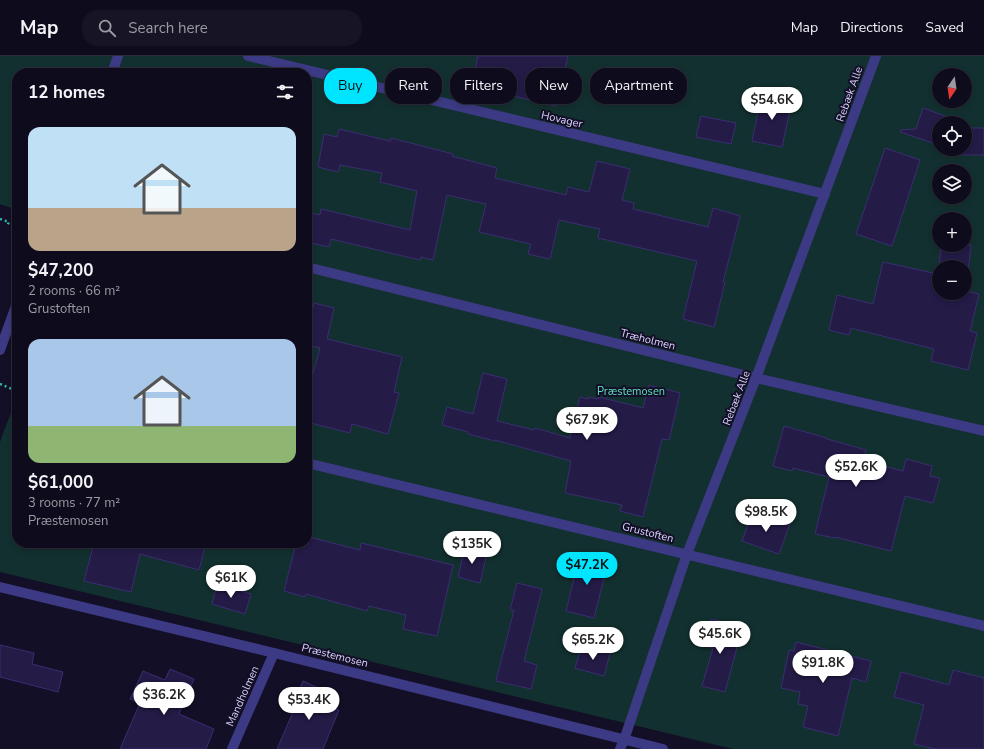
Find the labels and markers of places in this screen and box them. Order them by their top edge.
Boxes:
pin: $54.6K [739,87,805,121]
pin: $67.9K [554,407,620,441]
pin: $52.6K [823,454,889,488]
pin: $98.5K [733,499,799,533]
pin: $135K [444,531,500,565]
pin: $47.2K [554,552,620,586]
pin: $61K [207,565,255,599]
pin: $45.6K [687,621,753,655]
pin: $65.2K [560,627,626,661]
pin: $91.8K [790,650,856,684]
pin: $36.2K [131,682,197,716]
pin: $53.4K [276,687,342,721]

